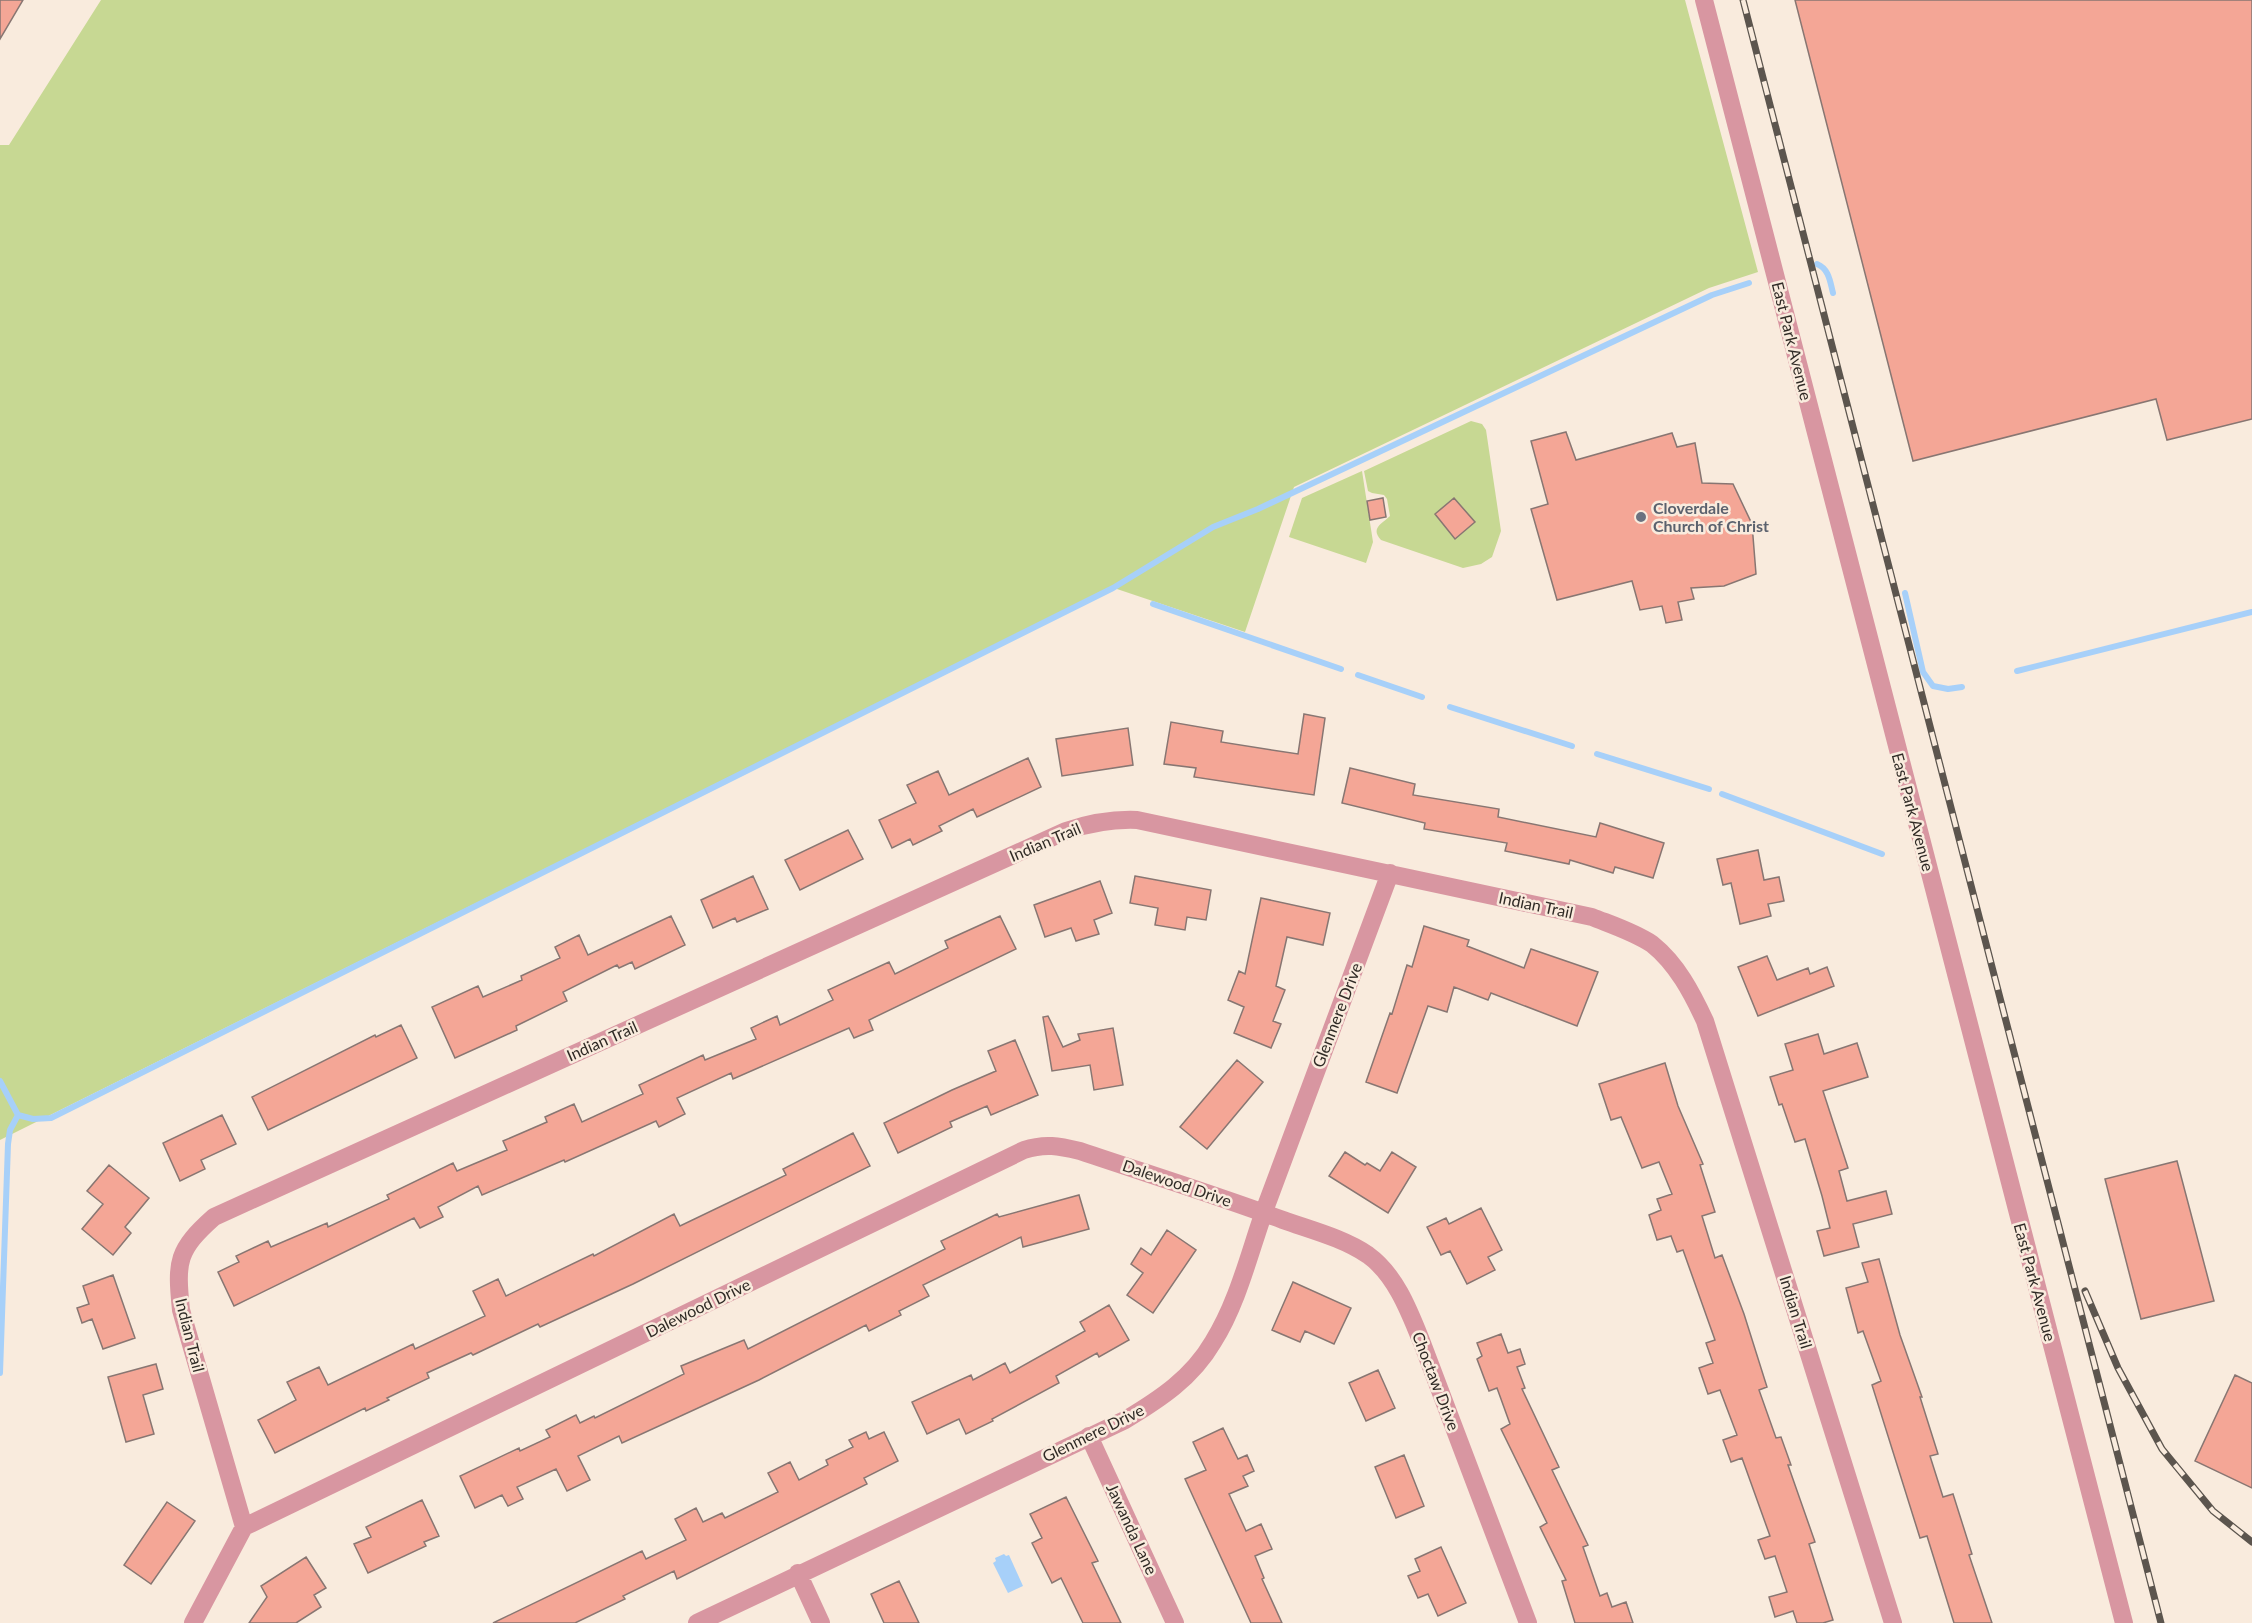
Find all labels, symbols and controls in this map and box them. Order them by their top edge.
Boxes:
street label: East Park Avenue [1769,280,1816,402]
place label: Cloverdale Church of Christ [1653,498,1769,535]
marker: Cloverdale Church of Christ [1634,510,1648,524]
street label: East Park Avenue [1889,751,1938,873]
street label: Indian Trail [1006,818,1083,865]
street label: Indian Trail [1497,887,1575,922]
street label: Glenmere Drive [1308,960,1365,1070]
street label: Indian Trail [563,1017,640,1065]
street label: Dalewood Drive [1120,1155,1234,1210]
street label: East Park Avenue [2011,1221,2060,1343]
street label: Indian Trail [1776,1273,1817,1351]
street label: Dalewood Drive [642,1274,753,1341]
street label: Indian Trail [172,1296,209,1374]
street label: Choctaw Drive [1409,1329,1464,1433]
street label: Glenmere Drive [1039,1400,1147,1465]
street label: Jawanda Lane [1103,1480,1162,1577]

